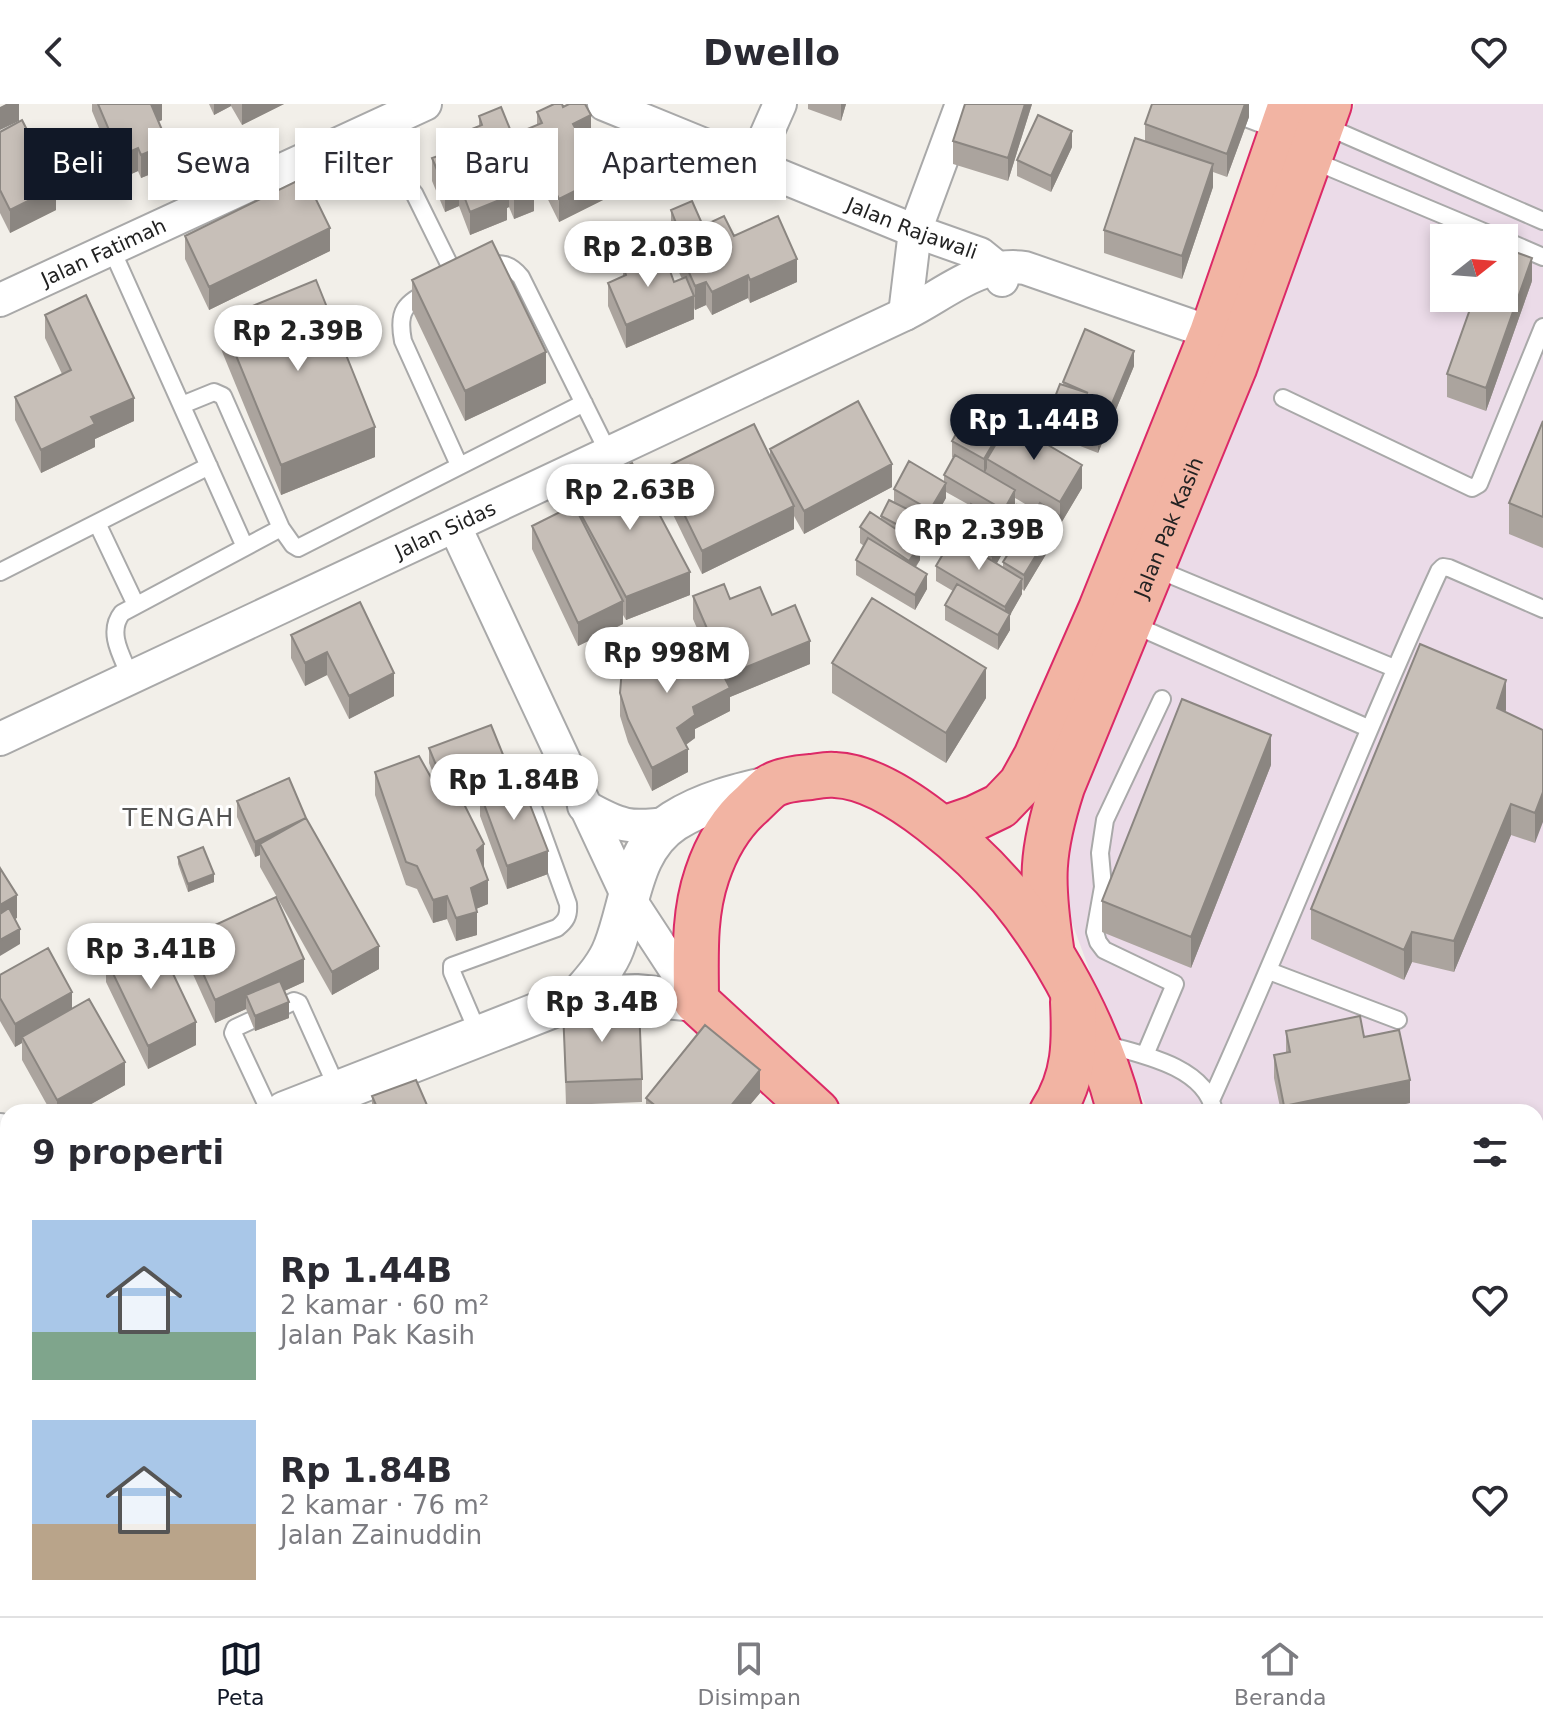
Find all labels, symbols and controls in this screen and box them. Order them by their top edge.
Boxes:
icon: back [32,30,76,74]
icon: heart [1467,30,1511,74]
text: Dwello [703,32,840,73]
chip: Beli [24,128,132,200]
chip: Sewa [148,128,279,200]
chip: Filter [295,128,420,200]
chip: Baru [436,128,558,200]
chip: Apartemen [574,128,786,200]
street label: Jalan Rajawali [841,191,981,264]
street label: Jalan Fatimah [35,213,170,292]
pin: Rp 2.03B [565,221,731,289]
north arrow [1430,224,1518,312]
map controls [1430,224,1518,312]
text: Rp 2.03B [582,232,714,262]
pin: Rp 2.39B [215,305,381,373]
text: Rp 2.39B [232,316,364,346]
pin: Rp 1.44B [951,394,1117,462]
text: Rp 1.44B [968,405,1100,435]
street label: Jalan Pak Kasih [1128,453,1208,603]
pin: Rp 2.63B [547,464,713,532]
text: Rp 2.63B [564,475,696,505]
street label: Jalan Sidas [389,496,500,565]
pin: Rp 2.39B [896,504,1062,572]
text: Rp 2.39B [913,515,1045,545]
pin: Rp 998M [593,627,741,695]
text: Rp 998M [603,638,731,668]
pin: Rp 1.84B [431,754,597,822]
text: Rp 1.84B [448,765,580,795]
district label: TENGAH [122,804,235,832]
pin: Rp 3.41B [68,923,234,991]
text: Rp 3.41B [85,934,217,964]
pin: Rp 3.4B [528,976,676,1044]
text: Rp 3.4B [545,987,659,1017]
icon: filters [1468,1130,1512,1174]
text: 9 properti [32,1132,224,1172]
text: Rp 1.44B [280,1250,452,1290]
icon: home [96,1252,192,1348]
icon: heart [1468,1278,1512,1322]
text: 2 kamar · 60 m² [280,1290,489,1320]
text: Jalan Pak Kasih [280,1320,475,1350]
text: Rp 1.84B [280,1450,452,1490]
icon: home [96,1452,192,1548]
icon: heart [1468,1478,1512,1522]
text: 2 kamar · 76 m² [280,1490,489,1520]
text: Jalan Zainuddin [280,1520,482,1550]
tab: Peta [216,1637,265,1710]
tab: Disimpan [698,1637,801,1710]
tab: Beranda [1234,1637,1327,1710]

